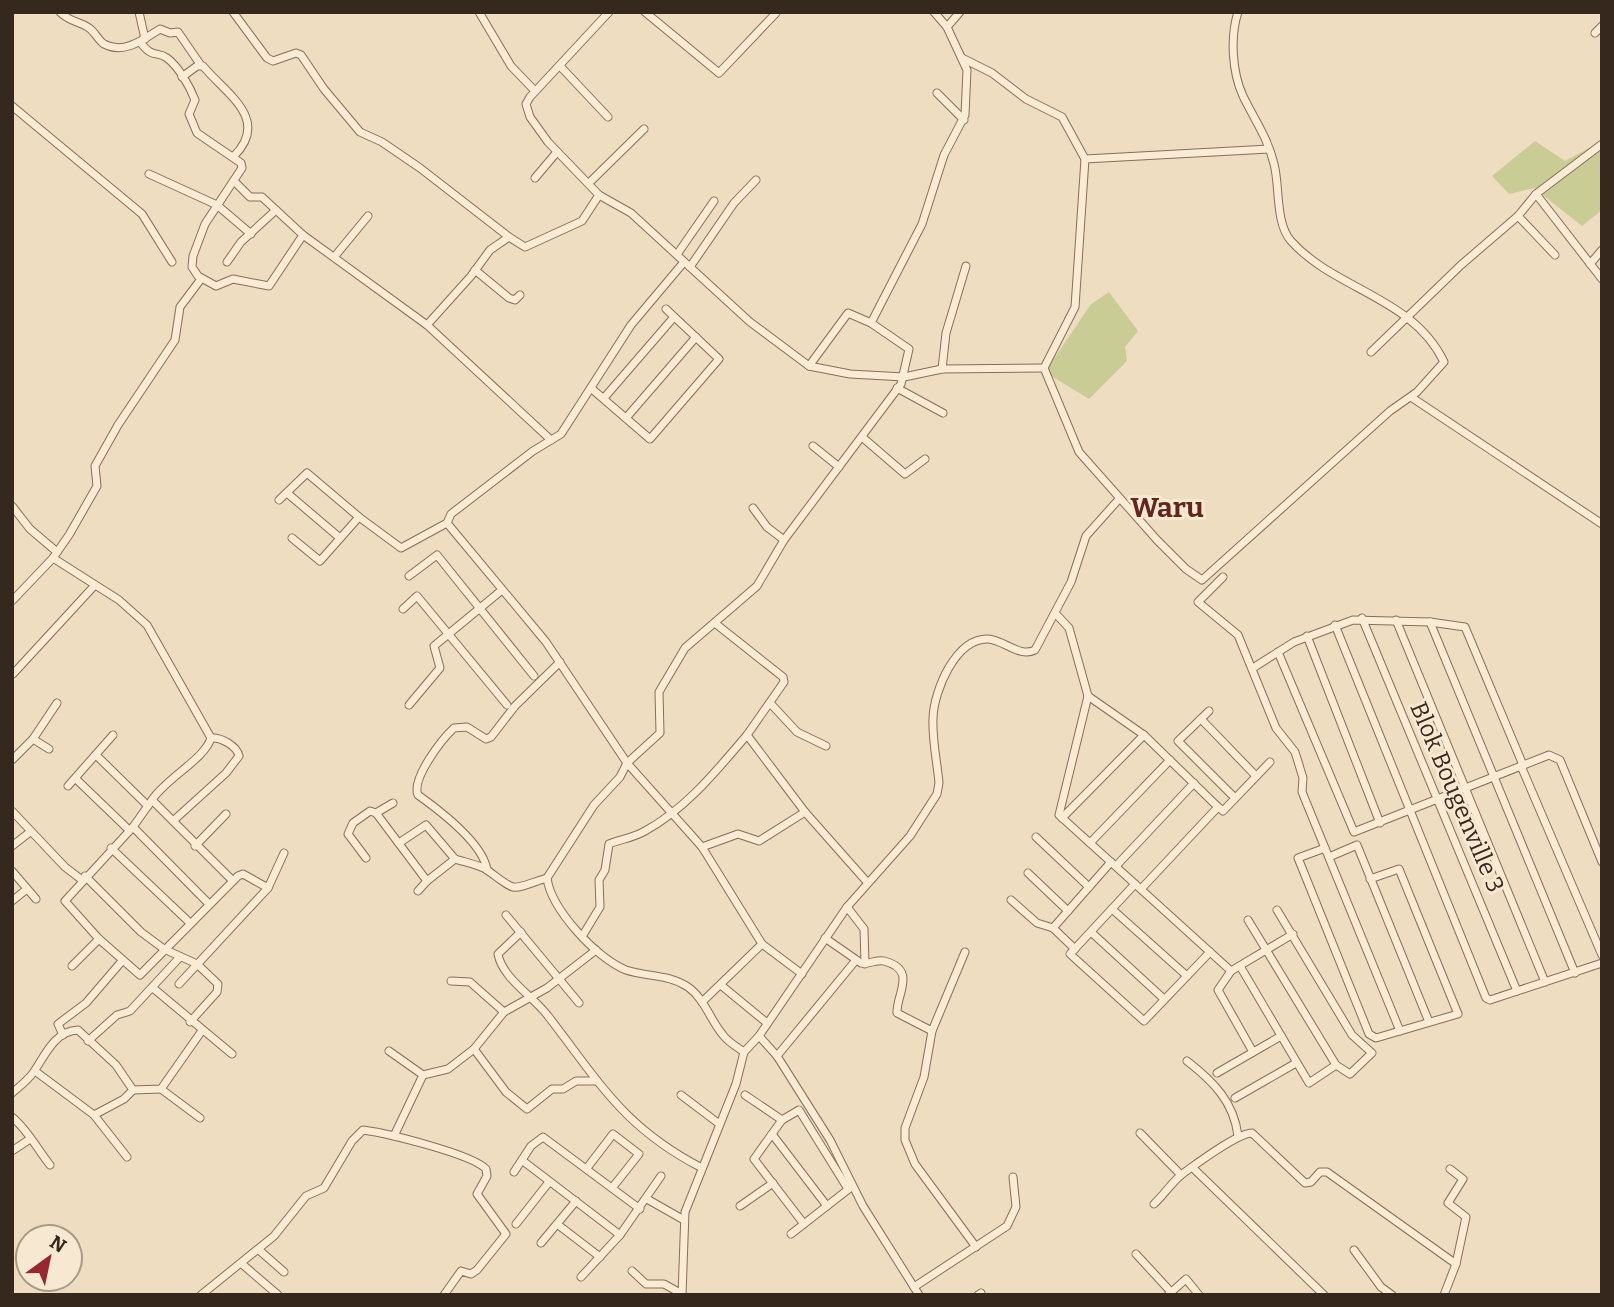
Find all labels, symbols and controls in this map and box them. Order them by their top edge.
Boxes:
district label: Waru [1130,491,1204,524]
street label: Blok Bougenville 3 [1404,698,1510,896]
north arrow [14,1223,84,1293]
text: N [46,1231,71,1258]

